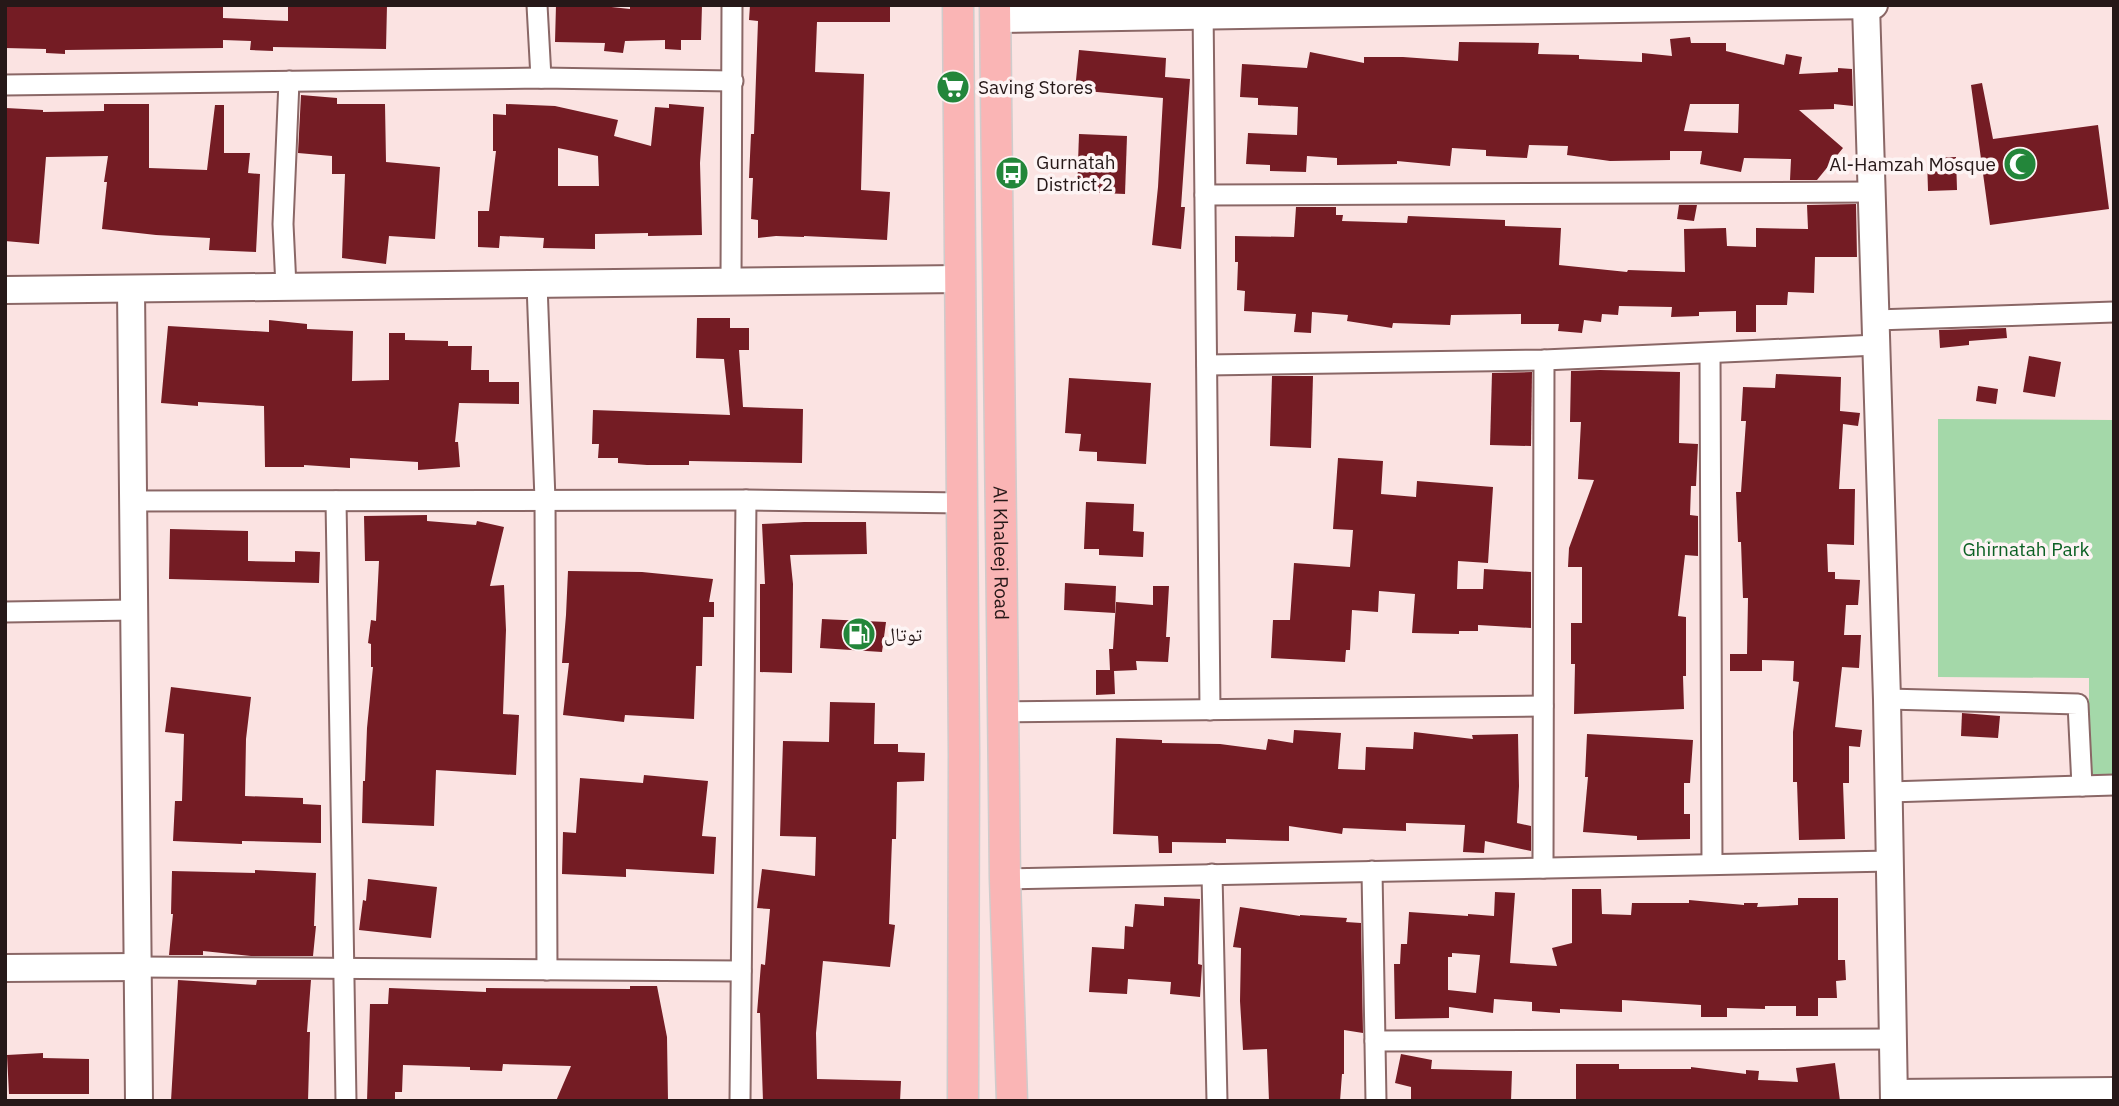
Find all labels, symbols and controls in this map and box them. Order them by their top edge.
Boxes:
supermarket icon: Saving Stores [934,68,972,106]
place label: Saving Stores [978,75,1093,99]
mosque icon: Al-Hamzah Mosque [2001,145,2039,183]
place label: Gurnatah District 2 [1036,150,1116,196]
place label: Al-Hamzah Mosque [1829,152,1996,176]
bus stop icon: Gurnatah District 2 [993,154,1031,192]
street label: Al Khaleej Road [989,486,1014,620]
park label: Ghirnatah Park [1962,537,2090,561]
fuel station icon: توتال [840,615,878,653]
place label: توتال [884,622,922,646]

